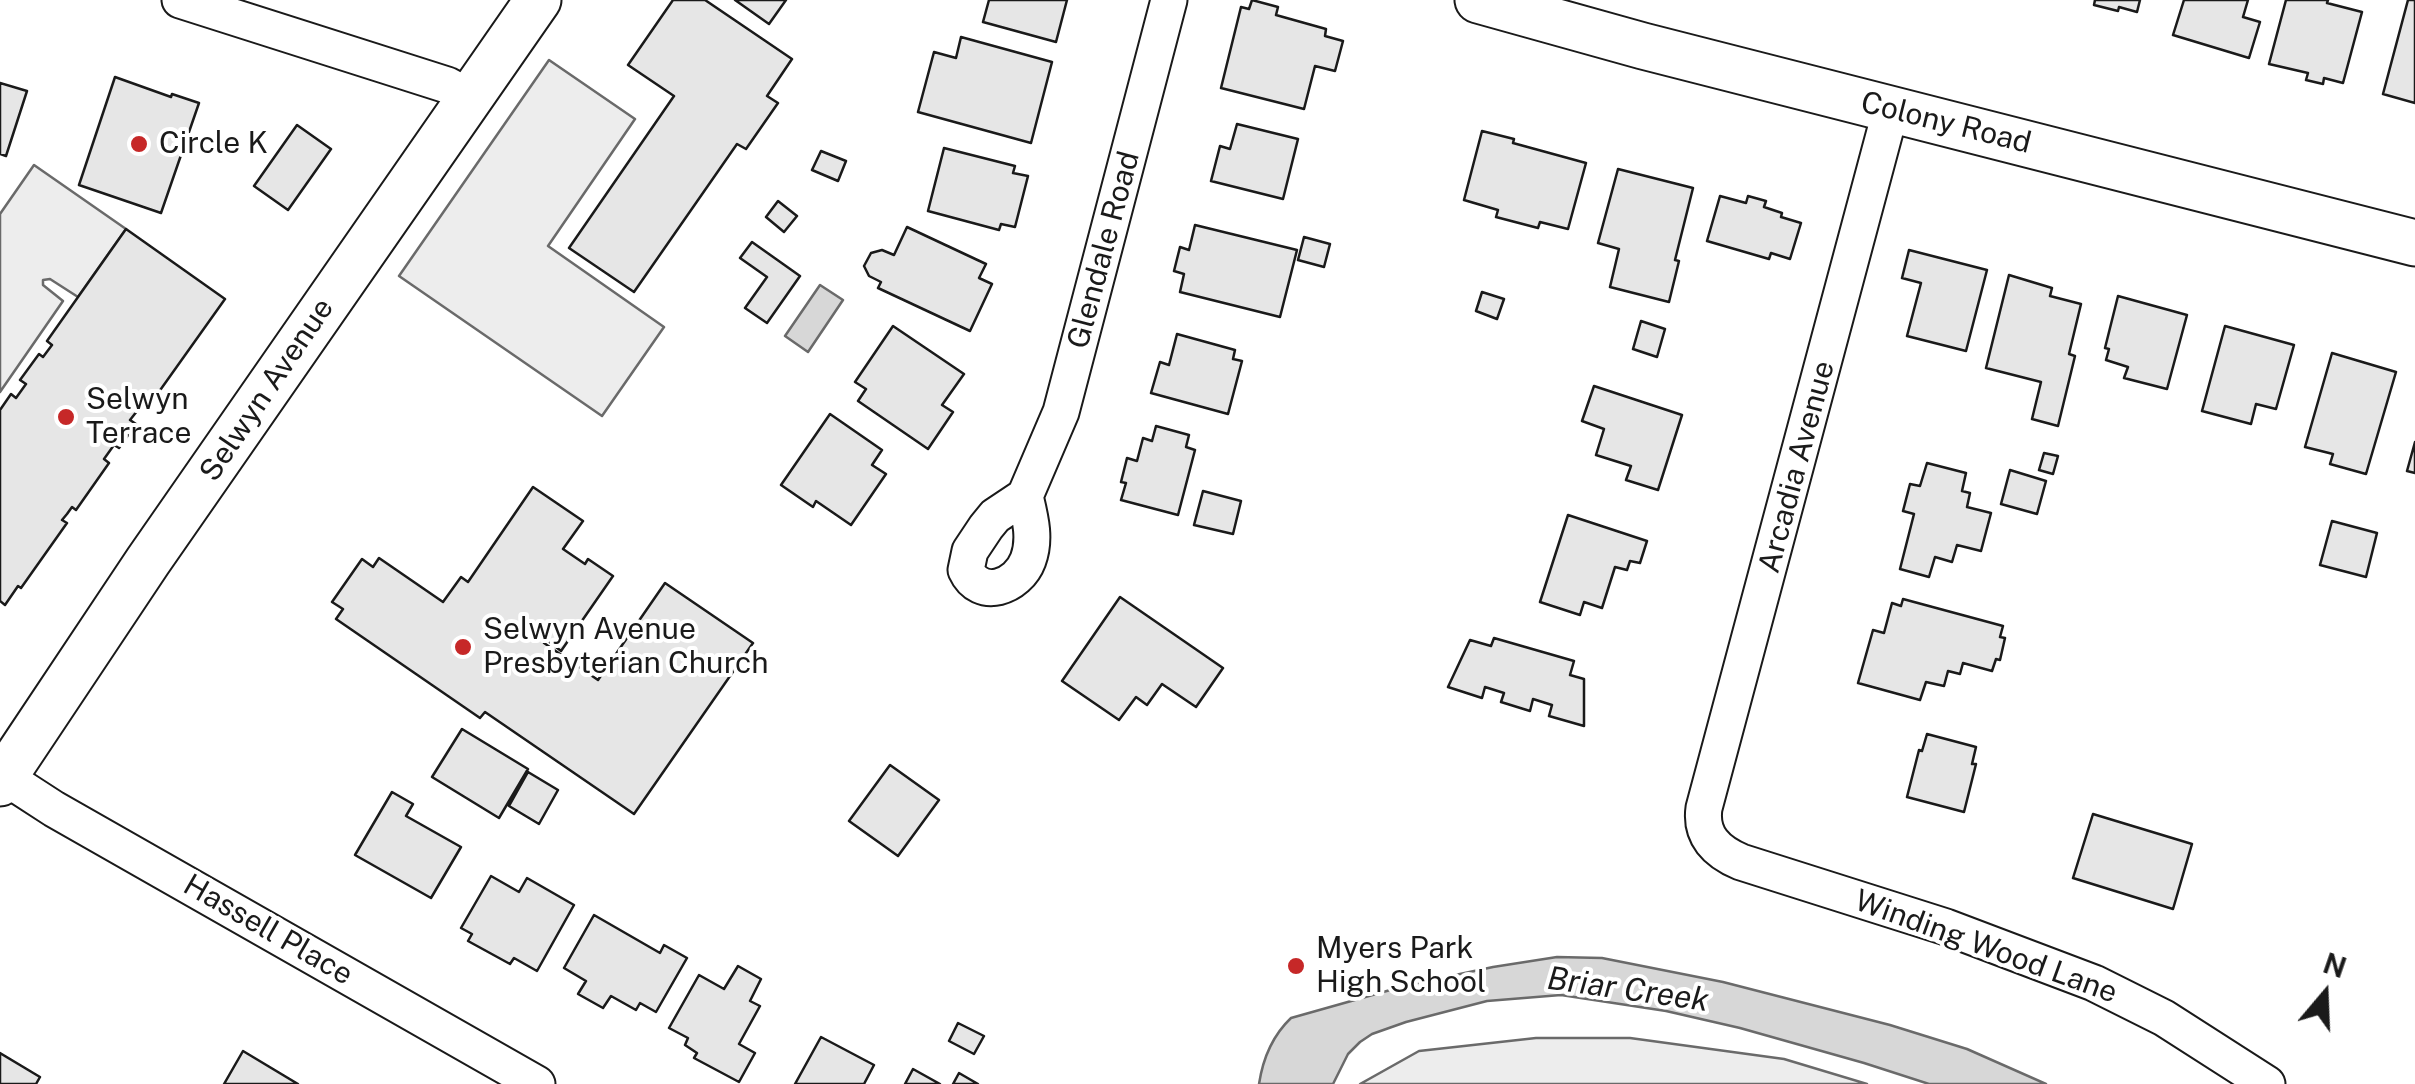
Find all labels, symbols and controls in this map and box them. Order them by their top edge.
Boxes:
street label: Colony Road [1857,84,2035,162]
place label: Circle K [159,126,268,162]
marker: Circle K [128,133,150,155]
street label: Glendale Road [1060,147,1148,353]
street label: Selwyn Avenue [193,292,341,488]
street label: Arcadia Avenue [1751,357,1843,577]
place label: Selwyn Terrace [86,382,191,452]
marker: Selwyn Terrace [55,406,77,428]
place label: Selwyn Avenue Presbyterian Church [483,612,769,682]
marker: Selwyn Avenue Presbyterian Church [452,636,474,658]
street label: Hassell Place [177,867,359,993]
street label: Winding Wood Lane [1850,883,2122,1011]
place label: Myers Park High School [1316,931,1486,1002]
north arrow [2275,944,2375,1044]
text: N [2319,946,2351,984]
marker: Myers Park High School [1285,955,1307,977]
water label: Briar Creek [1545,960,1711,1020]

